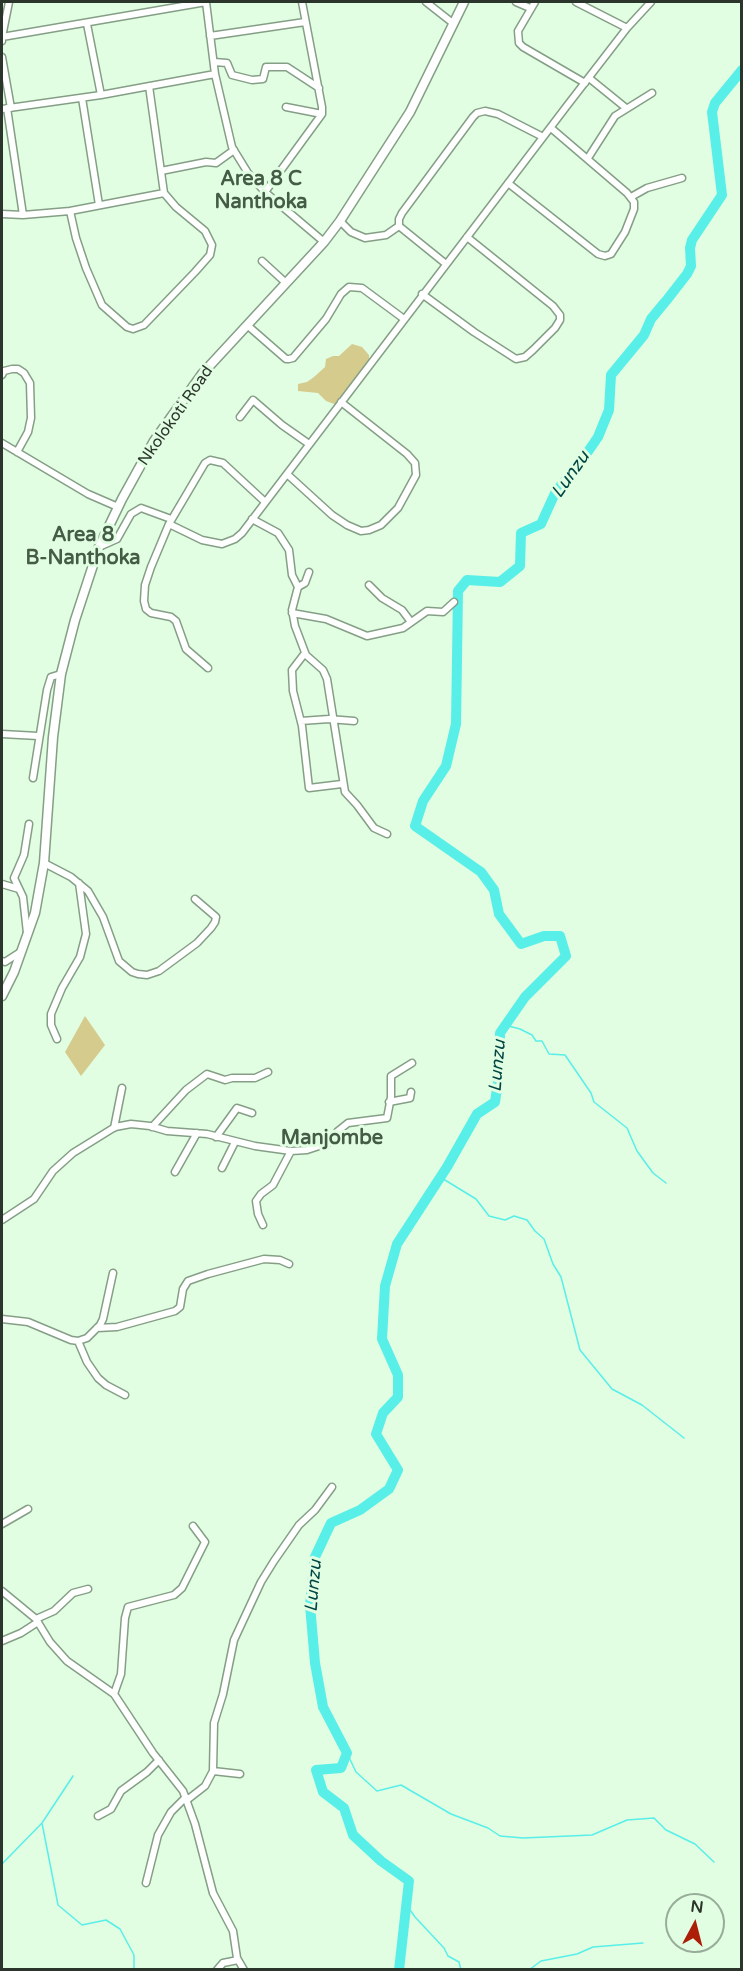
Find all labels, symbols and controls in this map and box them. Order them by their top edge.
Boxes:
district label: Area 8 C Nanthoka [214,168,308,215]
street label: Nkolokoti Road [134,362,218,470]
water label: Lunzu [547,447,595,503]
district label: Area 8 B-Nanthoka [25,524,141,571]
water label: Lunzu [485,1039,511,1093]
district label: Manjombe [281,1127,383,1151]
water label: Lunzu [301,1559,327,1613]
north arrow [665,1893,725,1953]
text: N [689,1896,705,1918]

